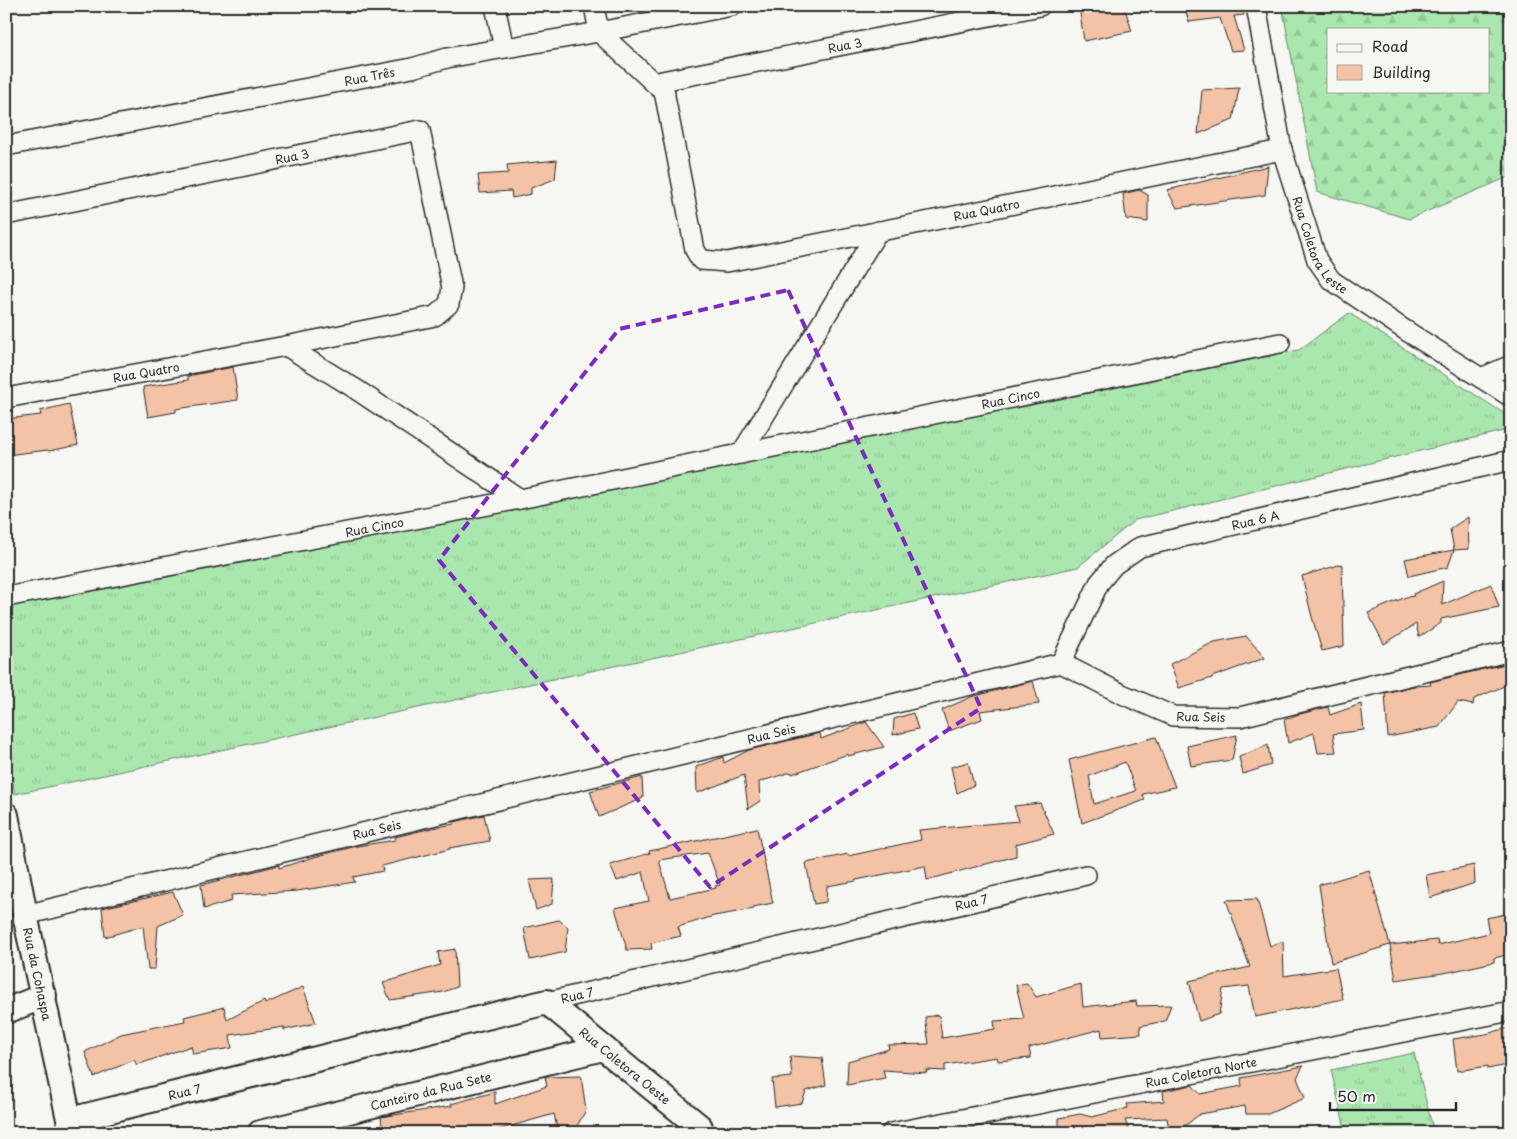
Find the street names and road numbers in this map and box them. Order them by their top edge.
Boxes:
street label: Rua 3 [826,33,864,57]
street label: Rua Três [343,62,397,90]
street label: Rua 3 [273,144,311,169]
street label: Rua Quatro [952,194,1022,225]
street label: Rua Coletora Leste [1288,194,1351,298]
street label: Rua Quatro [111,357,181,387]
street label: Rua Cinco [980,383,1042,413]
street label: Rua 6 A [1230,506,1281,534]
street label: Rua Cinco [344,512,405,541]
street label: Rua Seis [1176,707,1226,726]
street label: Rua Seis [745,719,798,748]
street label: Rua Seis [351,815,403,844]
street label: Rua 7 [953,889,990,915]
street label: Rua da Cohaspa [19,926,57,1023]
street label: Rua 7 [559,982,596,1007]
street label: Rua Coletora Oeste [575,1023,674,1108]
street label: Rua Coletora Norte [1144,1052,1258,1092]
street label: Canteiro da Rua Sete [369,1067,494,1114]
street label: Rua 7 [166,1079,203,1104]

